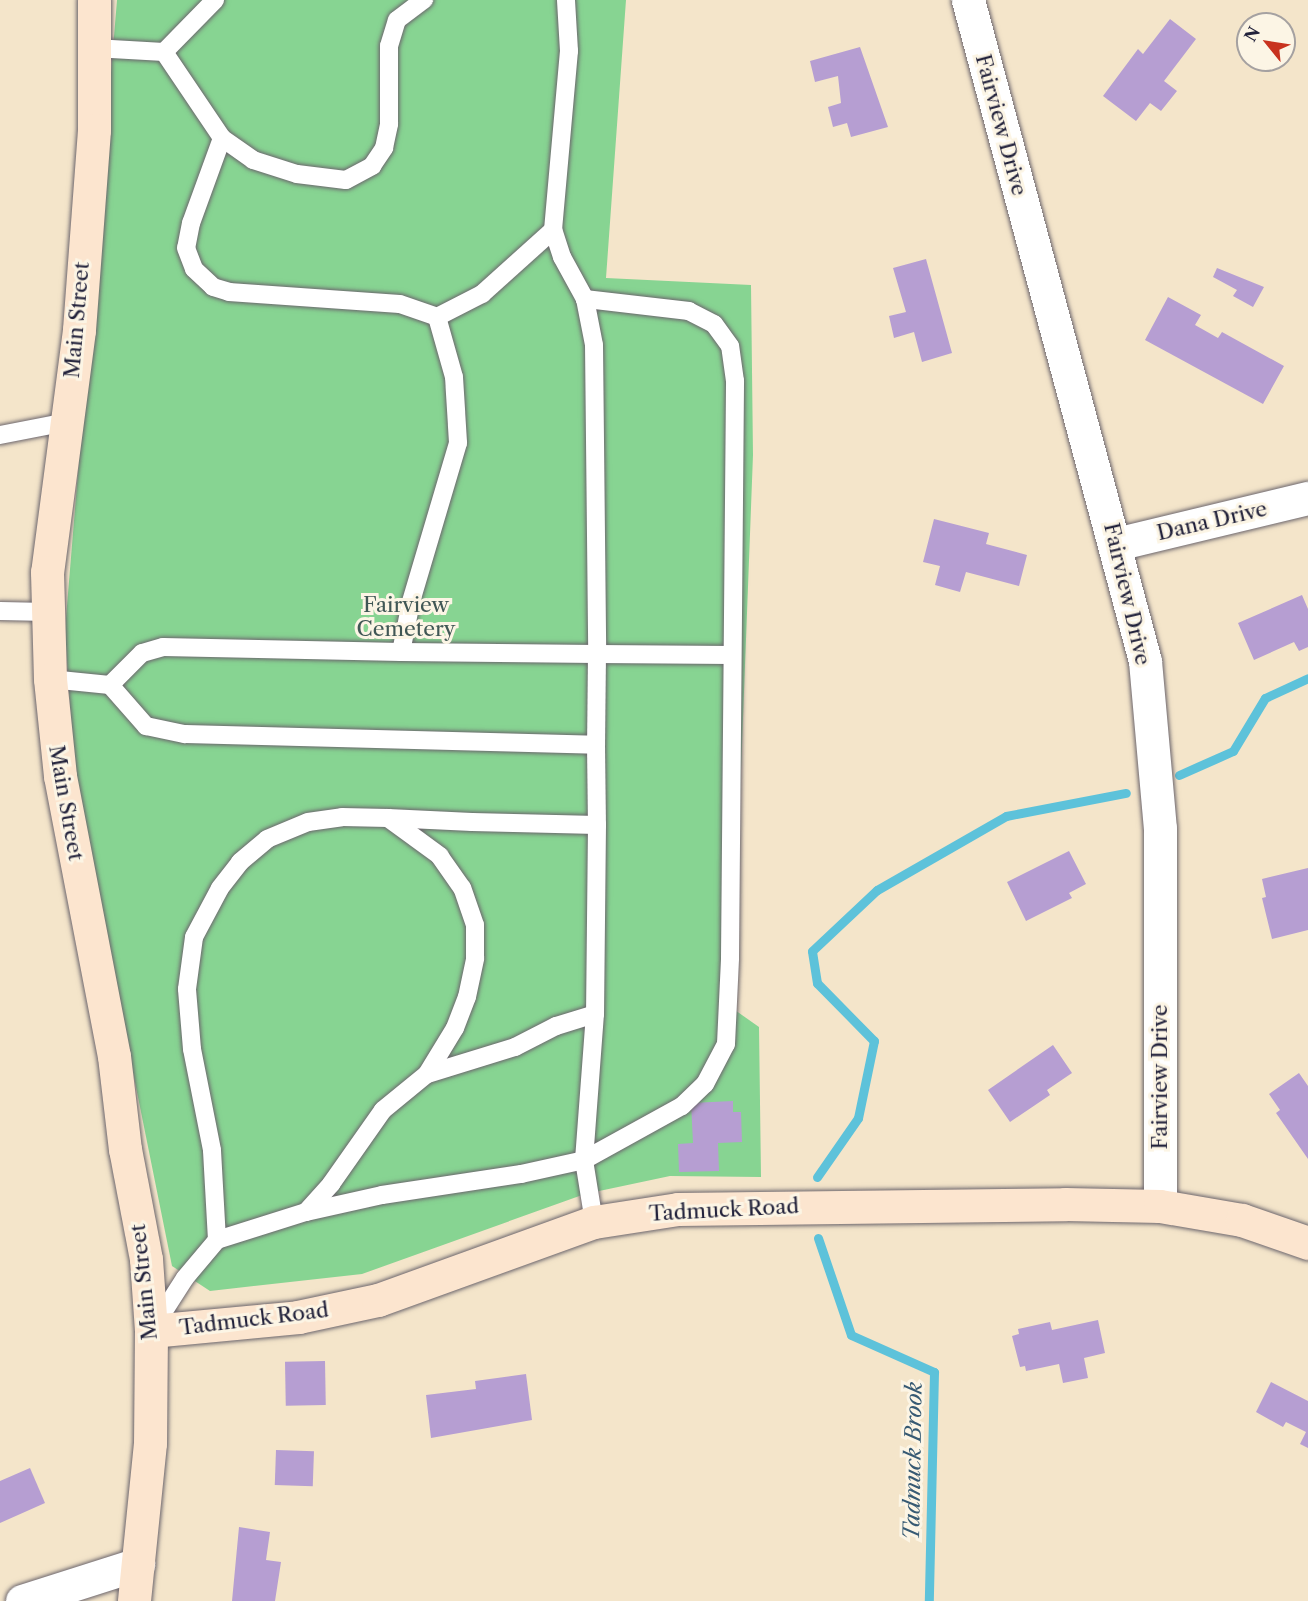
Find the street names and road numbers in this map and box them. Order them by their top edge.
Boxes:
street label: Fairview Drive [970,51,1032,199]
street label: Main Street [59,261,95,379]
street label: Dana Drive [1154,496,1270,546]
street label: Fairview Drive [1098,520,1156,668]
street label: Main Street [43,743,89,863]
street label: Fairview Drive [1147,1004,1173,1150]
street label: Tadmuck Road [648,1193,800,1227]
street label: Main Street [125,1223,163,1341]
street label: Tadmuck Road [178,1297,330,1341]

